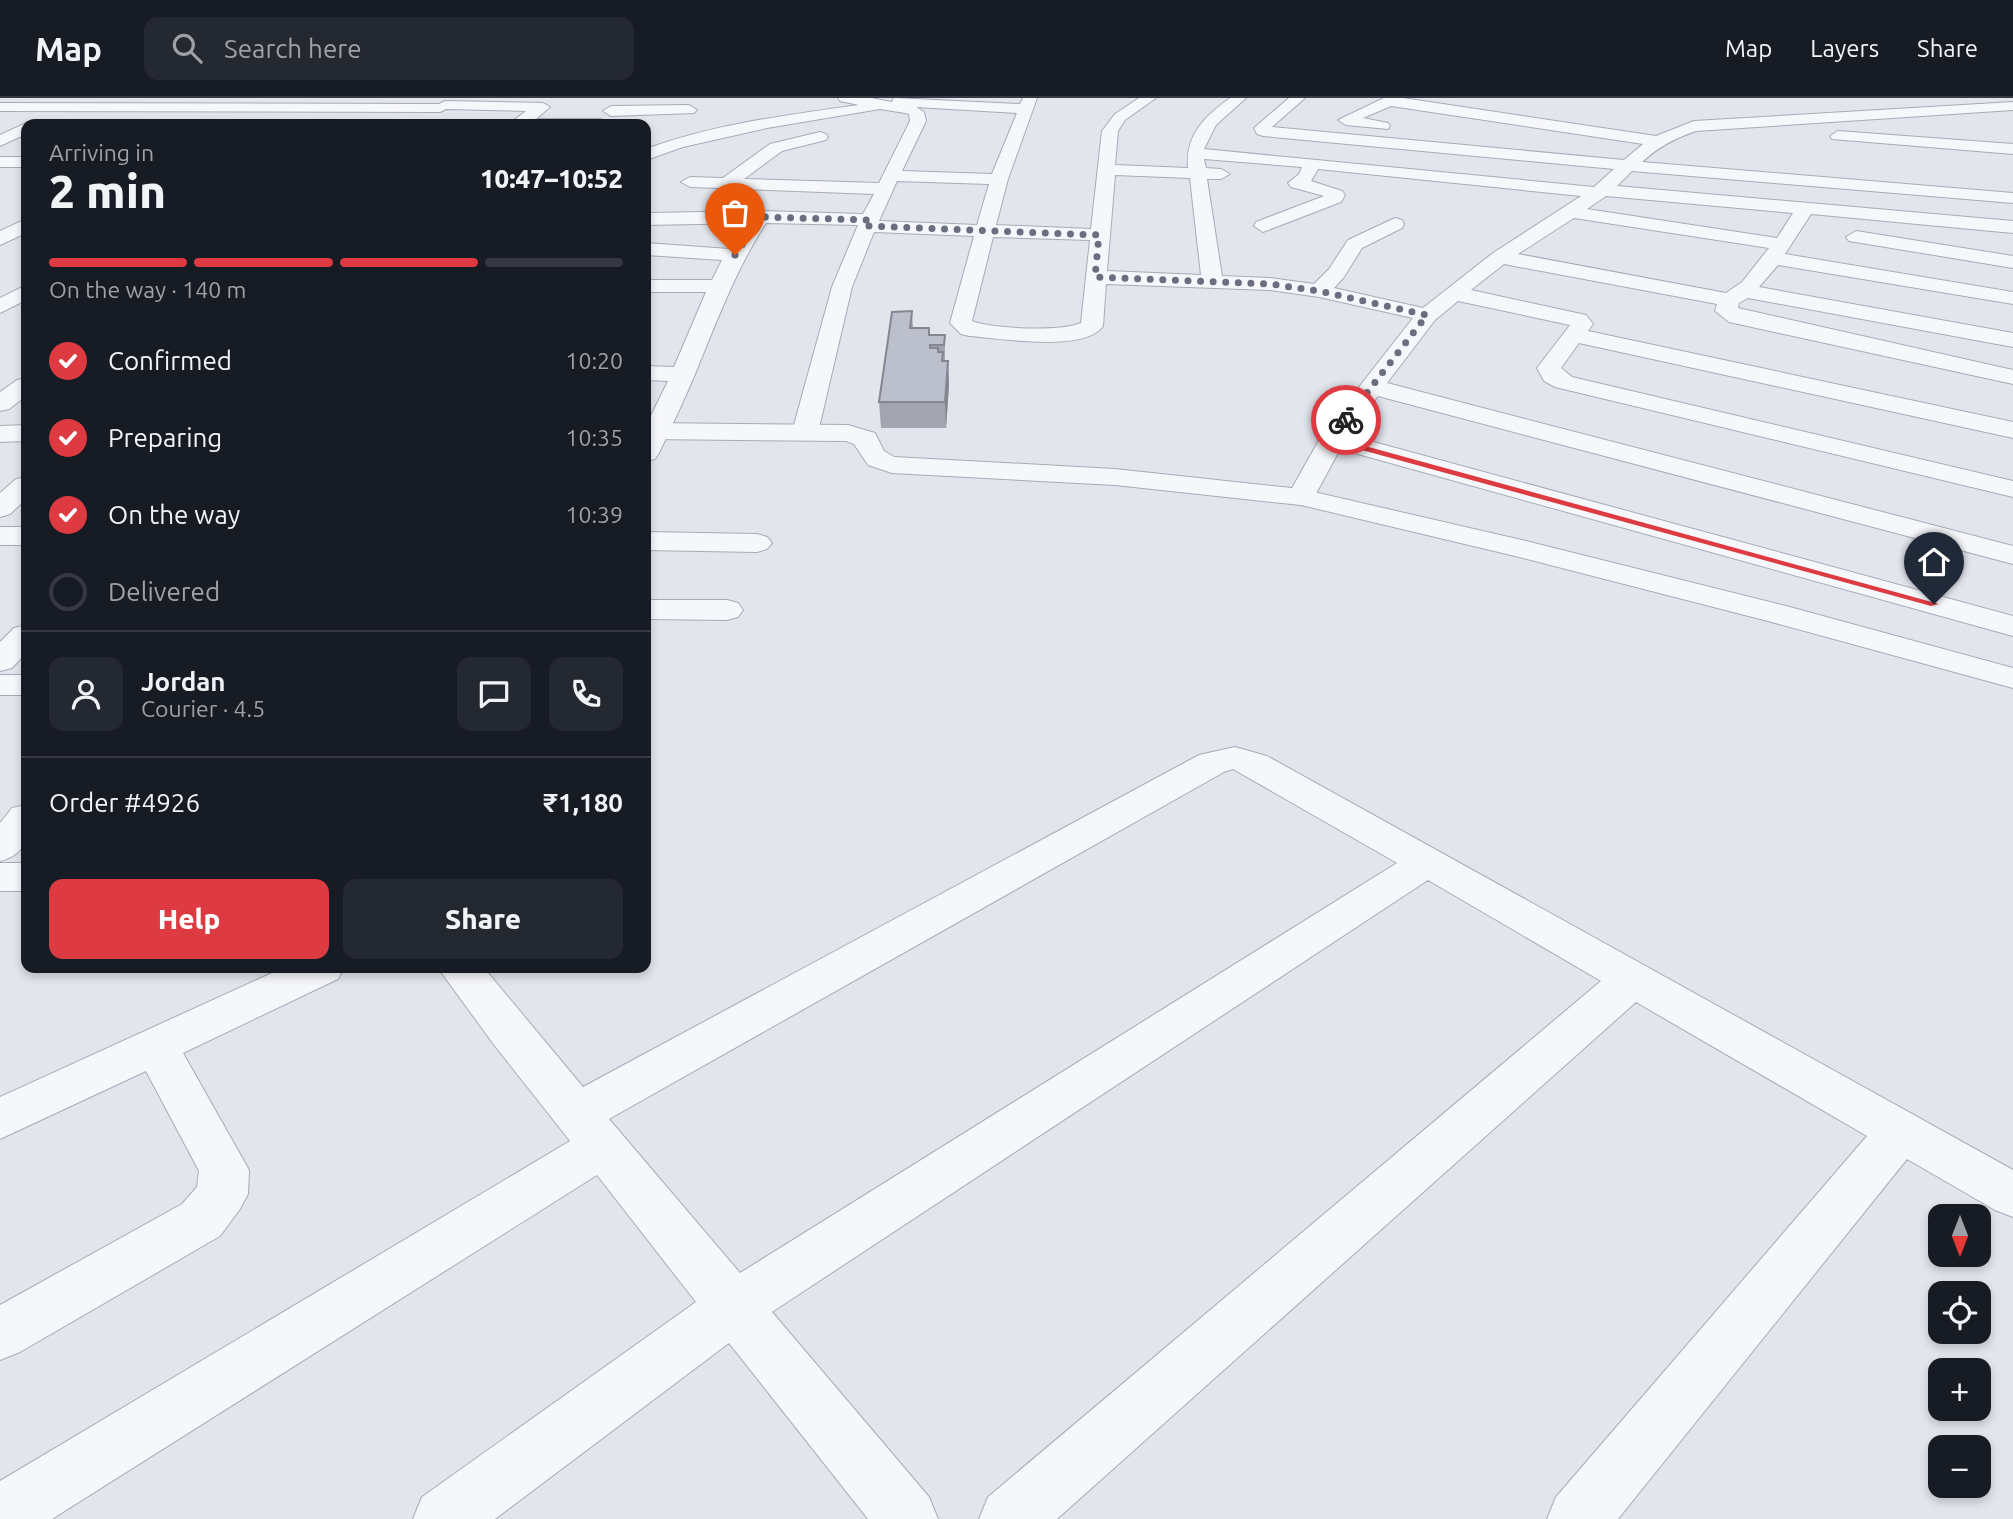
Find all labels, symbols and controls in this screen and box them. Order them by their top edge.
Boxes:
search box [144,17,634,80]
icon: search [168,29,206,67]
text: Map [35,30,102,67]
text: Search here [224,34,362,63]
text: Map [1725,35,1772,62]
text: Layers [1810,35,1879,62]
text: Share [1917,35,1978,62]
text: Arriving in [49,140,154,165]
text: 10:47–10:52 [480,164,623,193]
text: 2 min [49,165,166,217]
pin [705,183,765,255]
icon: bag [716,194,754,232]
text: On the way · 140 m [49,277,246,302]
icon: check [49,342,87,380]
text: Confirmed [108,346,232,375]
text: 10:20 [565,348,623,373]
courier [1311,385,1381,455]
icon: bike [1327,401,1365,439]
icon: check [49,419,87,457]
text: Preparing [108,423,222,452]
text: 10:35 [565,425,623,450]
icon: check [49,496,87,534]
text: On the way [108,500,240,529]
text: 10:39 [565,502,623,527]
pin [1904,532,1964,604]
icon: home [1915,543,1953,581]
text: Delivered [108,577,220,606]
button: person [49,657,123,731]
button: chat [457,657,531,731]
button: phone [549,657,623,731]
text: Jordan [141,667,226,696]
text: Courier · 4.5 [141,696,265,721]
text: Order #4926 [49,788,200,817]
text: ₹1,180 [543,788,623,817]
button: Help [49,879,329,959]
button: Share [343,879,623,959]
north arrow [1928,1204,1992,1267]
map controls [1928,1204,1991,1498]
button: locate [1928,1281,1991,1344]
button: + [1928,1358,1991,1421]
button: − [1928,1435,1991,1498]

